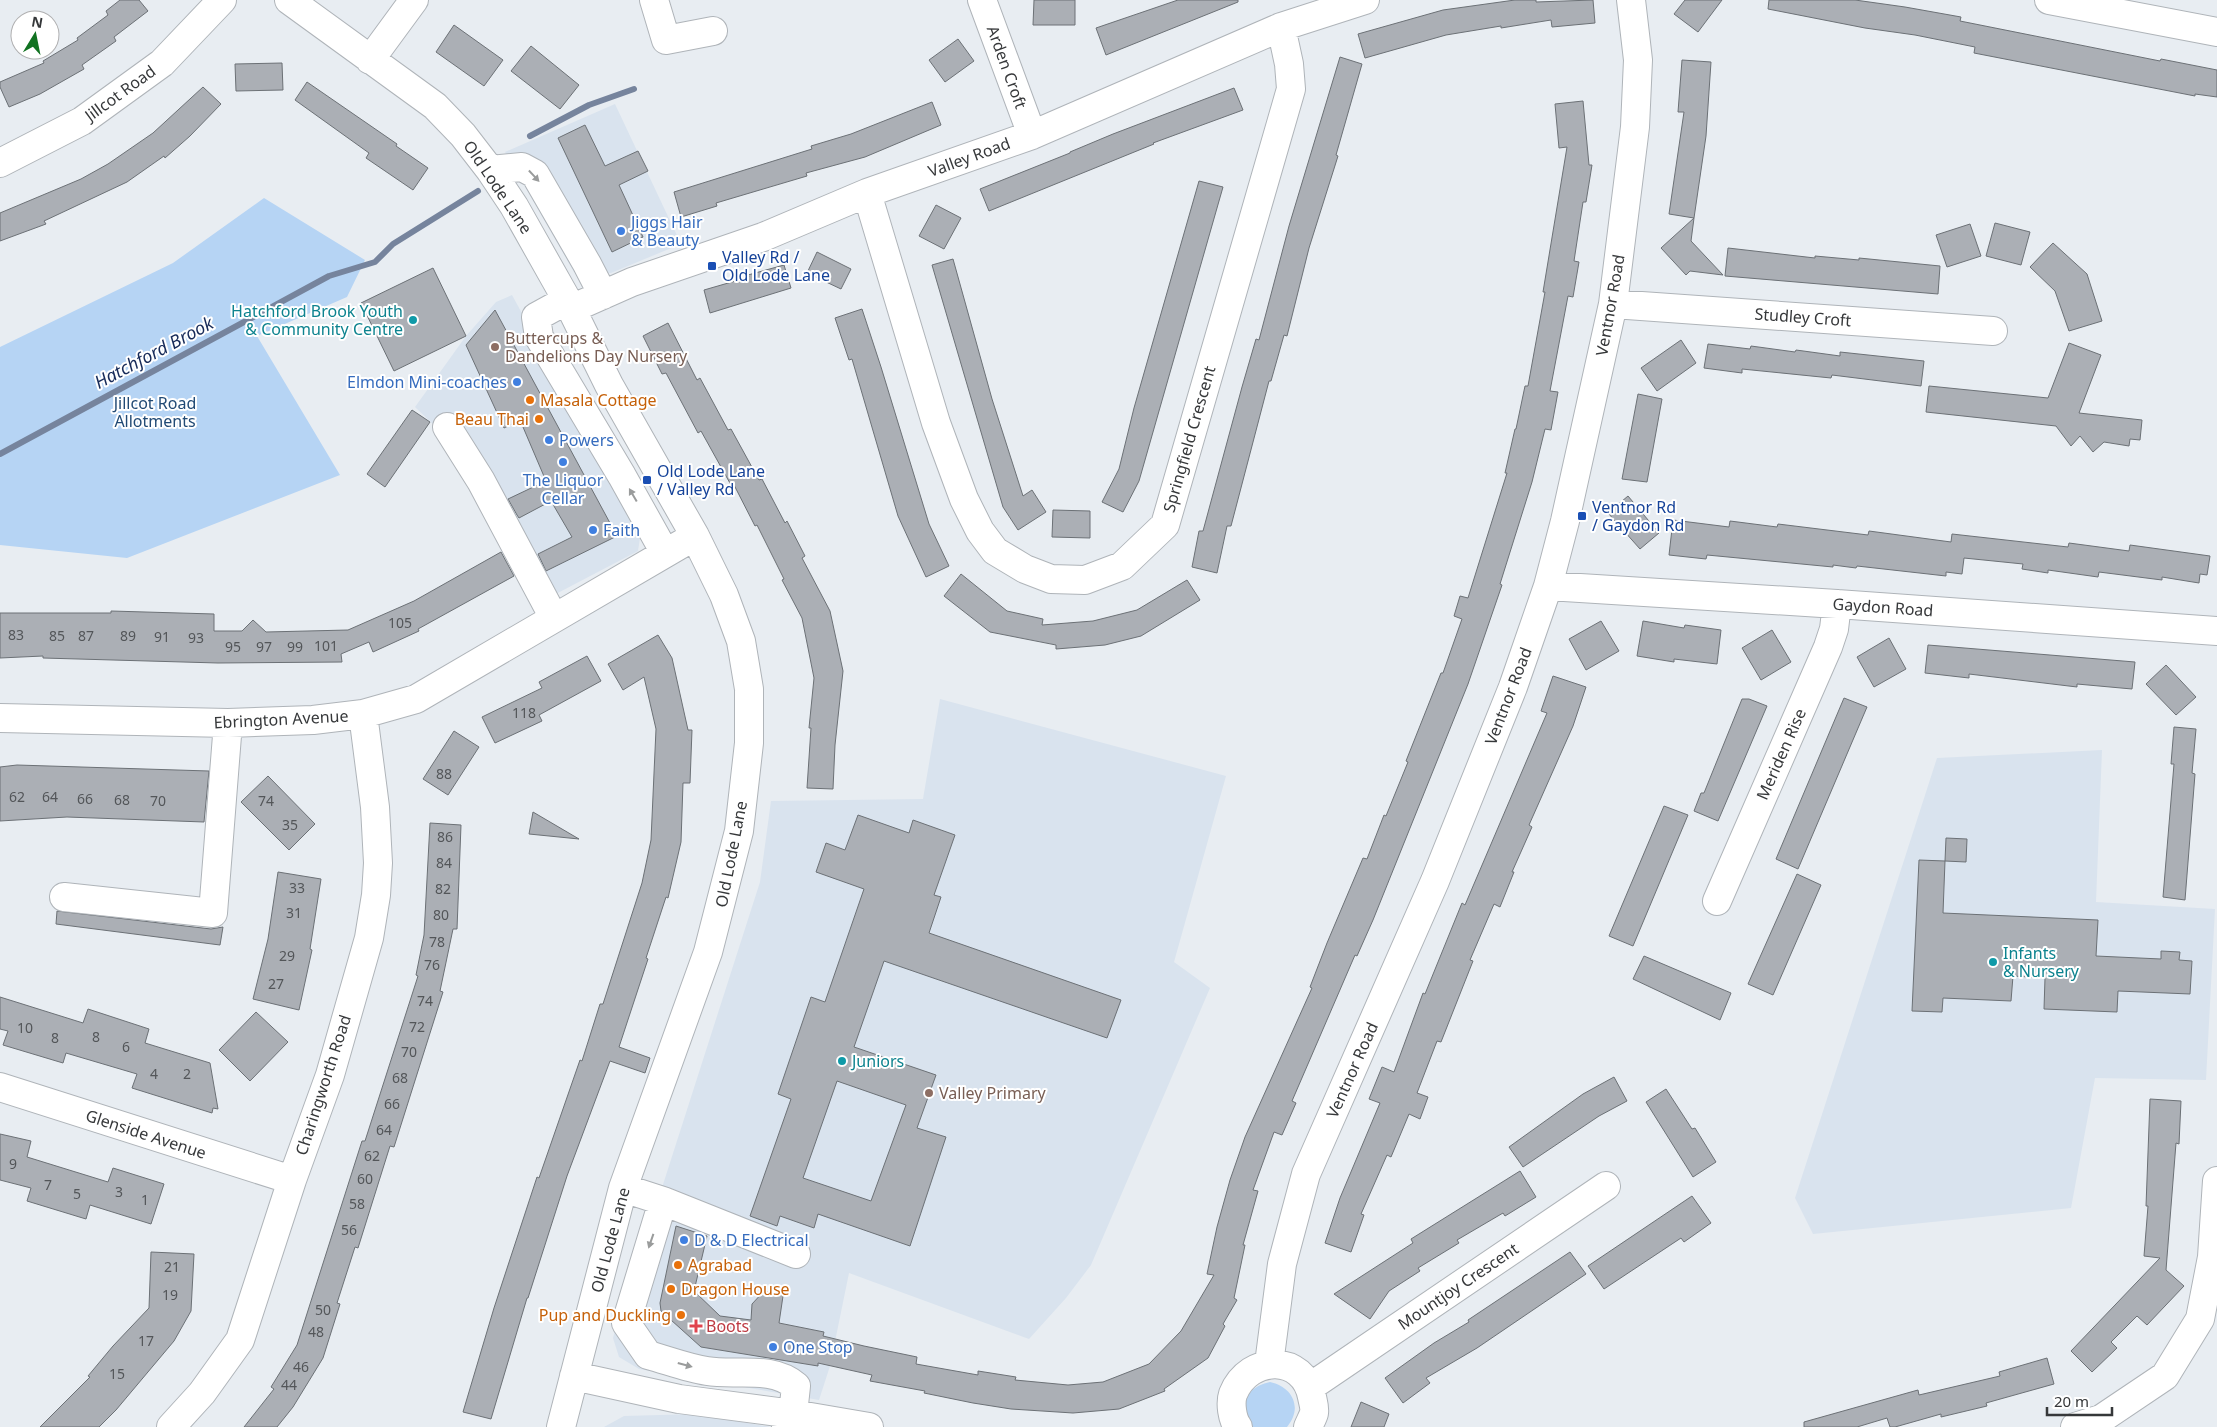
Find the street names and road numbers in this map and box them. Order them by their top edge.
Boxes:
street label: Arden Croft [982,22,1032,112]
street label: Jillcot Road [79,60,160,127]
street label: Valley Road [925,132,1013,182]
street label: Old Lode Lane [459,136,537,238]
street label: Ventnor Road [1590,252,1630,358]
street label: Studley Croft [1754,303,1852,331]
street label: Springfield Crescent [1158,363,1220,515]
street label: Gaydon Road [1832,593,1934,621]
street label: Ventnor Road [1479,644,1537,748]
street label: Ebrington Avenue [213,704,349,734]
street label: Meriden Rise [1751,705,1811,803]
street label: Old Lode Lane [710,799,752,909]
street label: Charingworth Road [290,1012,356,1158]
street label: Ventnor Road [1321,1019,1383,1121]
street label: Glenside Avenue [83,1104,209,1164]
street label: Old Lode Lane [585,1185,635,1295]
street label: Mountjoy Crescent [1393,1237,1523,1335]

